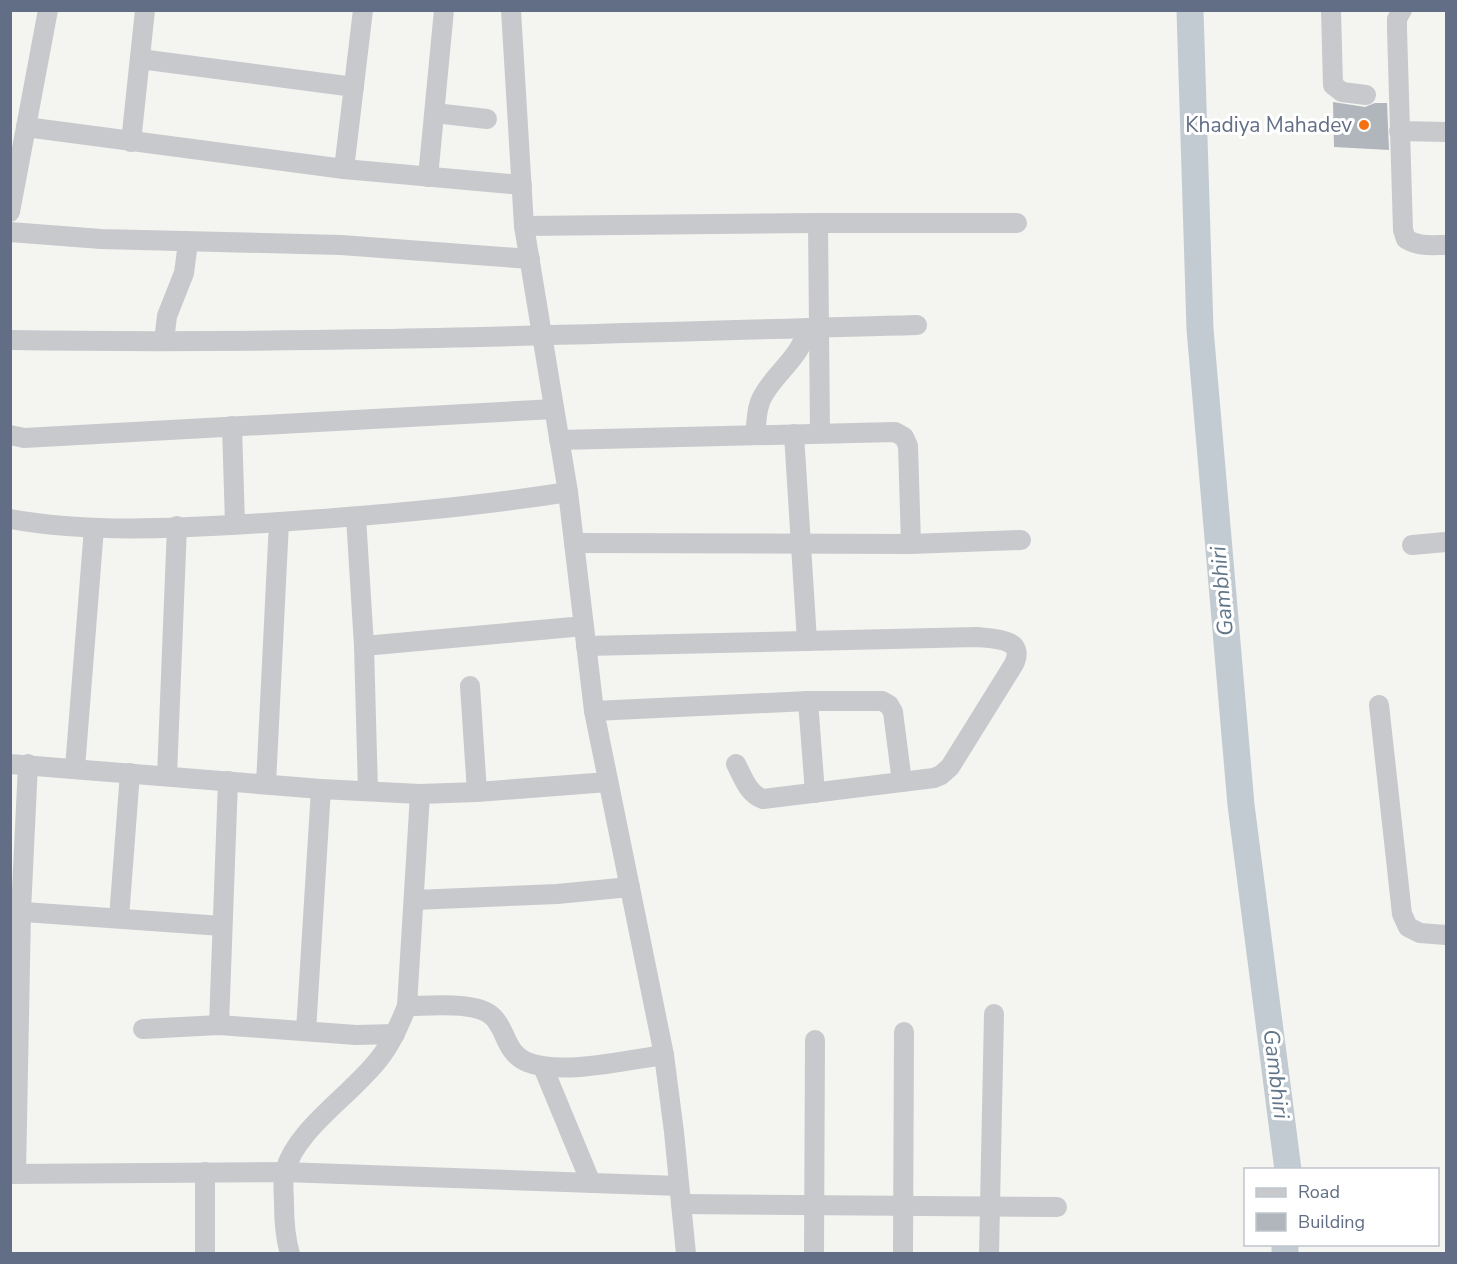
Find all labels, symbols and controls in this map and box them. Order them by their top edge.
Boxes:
place label: Khadiya Mahadev [1185,111,1352,139]
marker: Khadiya Mahadev [1357,118,1371,132]
water label: Gambhiri [1203,544,1241,637]
water label: Gambhiri [1256,1028,1296,1121]
legend [1244,1168,1439,1246]
text: Road [1298,1180,1340,1204]
text: Building [1298,1210,1365,1234]

